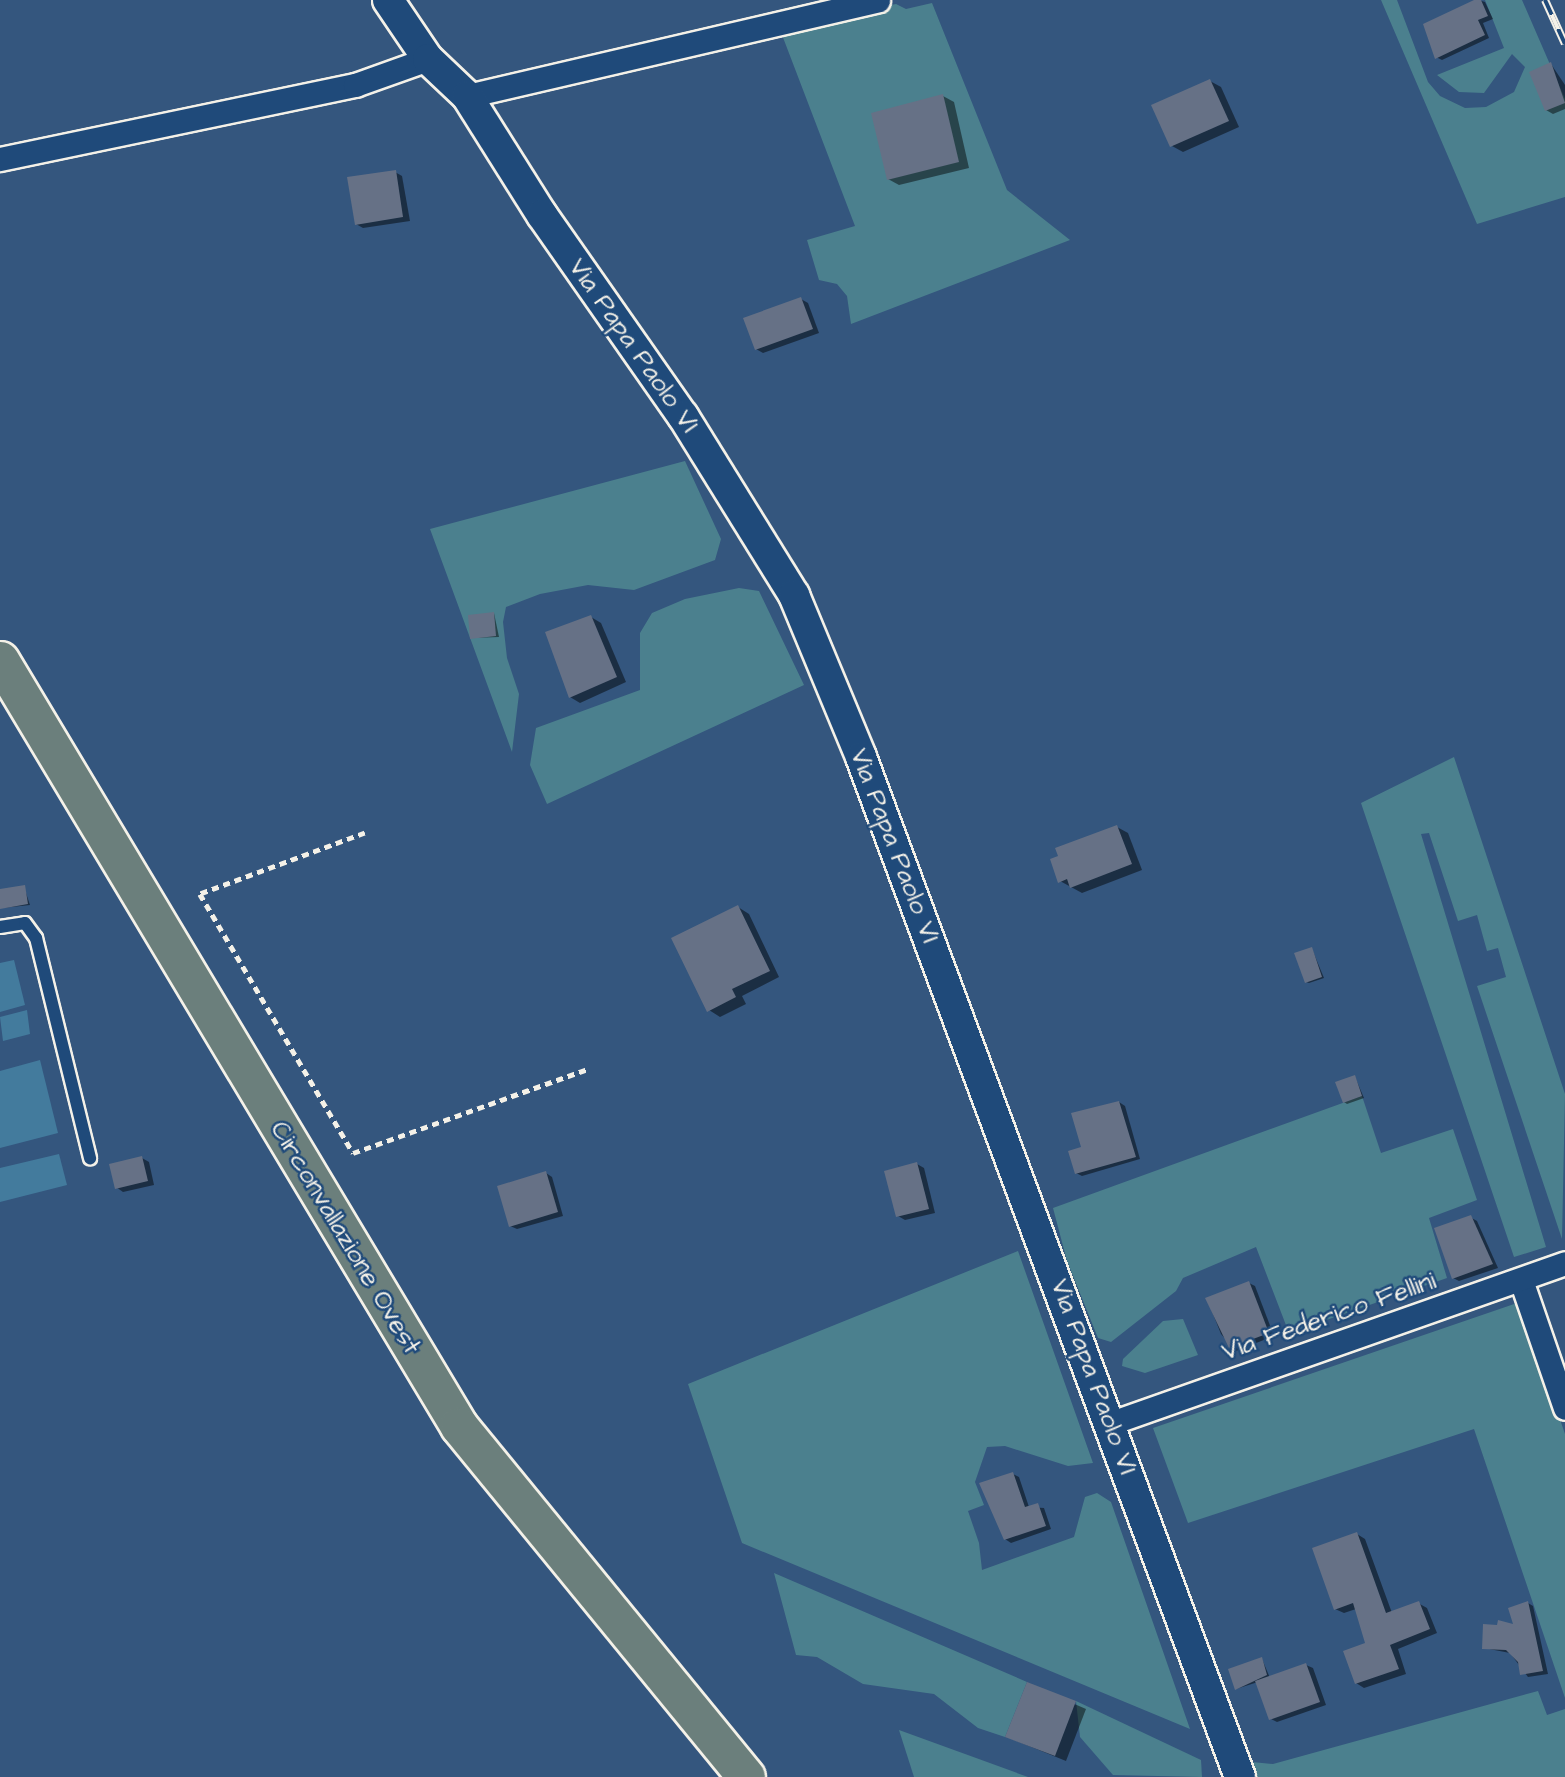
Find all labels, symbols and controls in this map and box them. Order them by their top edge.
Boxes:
street label: Via Papa Paolo VI [561,253,705,439]
street label: Via Papa Paolo VI [843,744,945,948]
street label: Circonvallazione Ovest [263,1116,427,1360]
street label: Via Federico Fellini [1218,1266,1440,1368]
street label: Via Papa Paolo VI [1043,1275,1143,1479]

